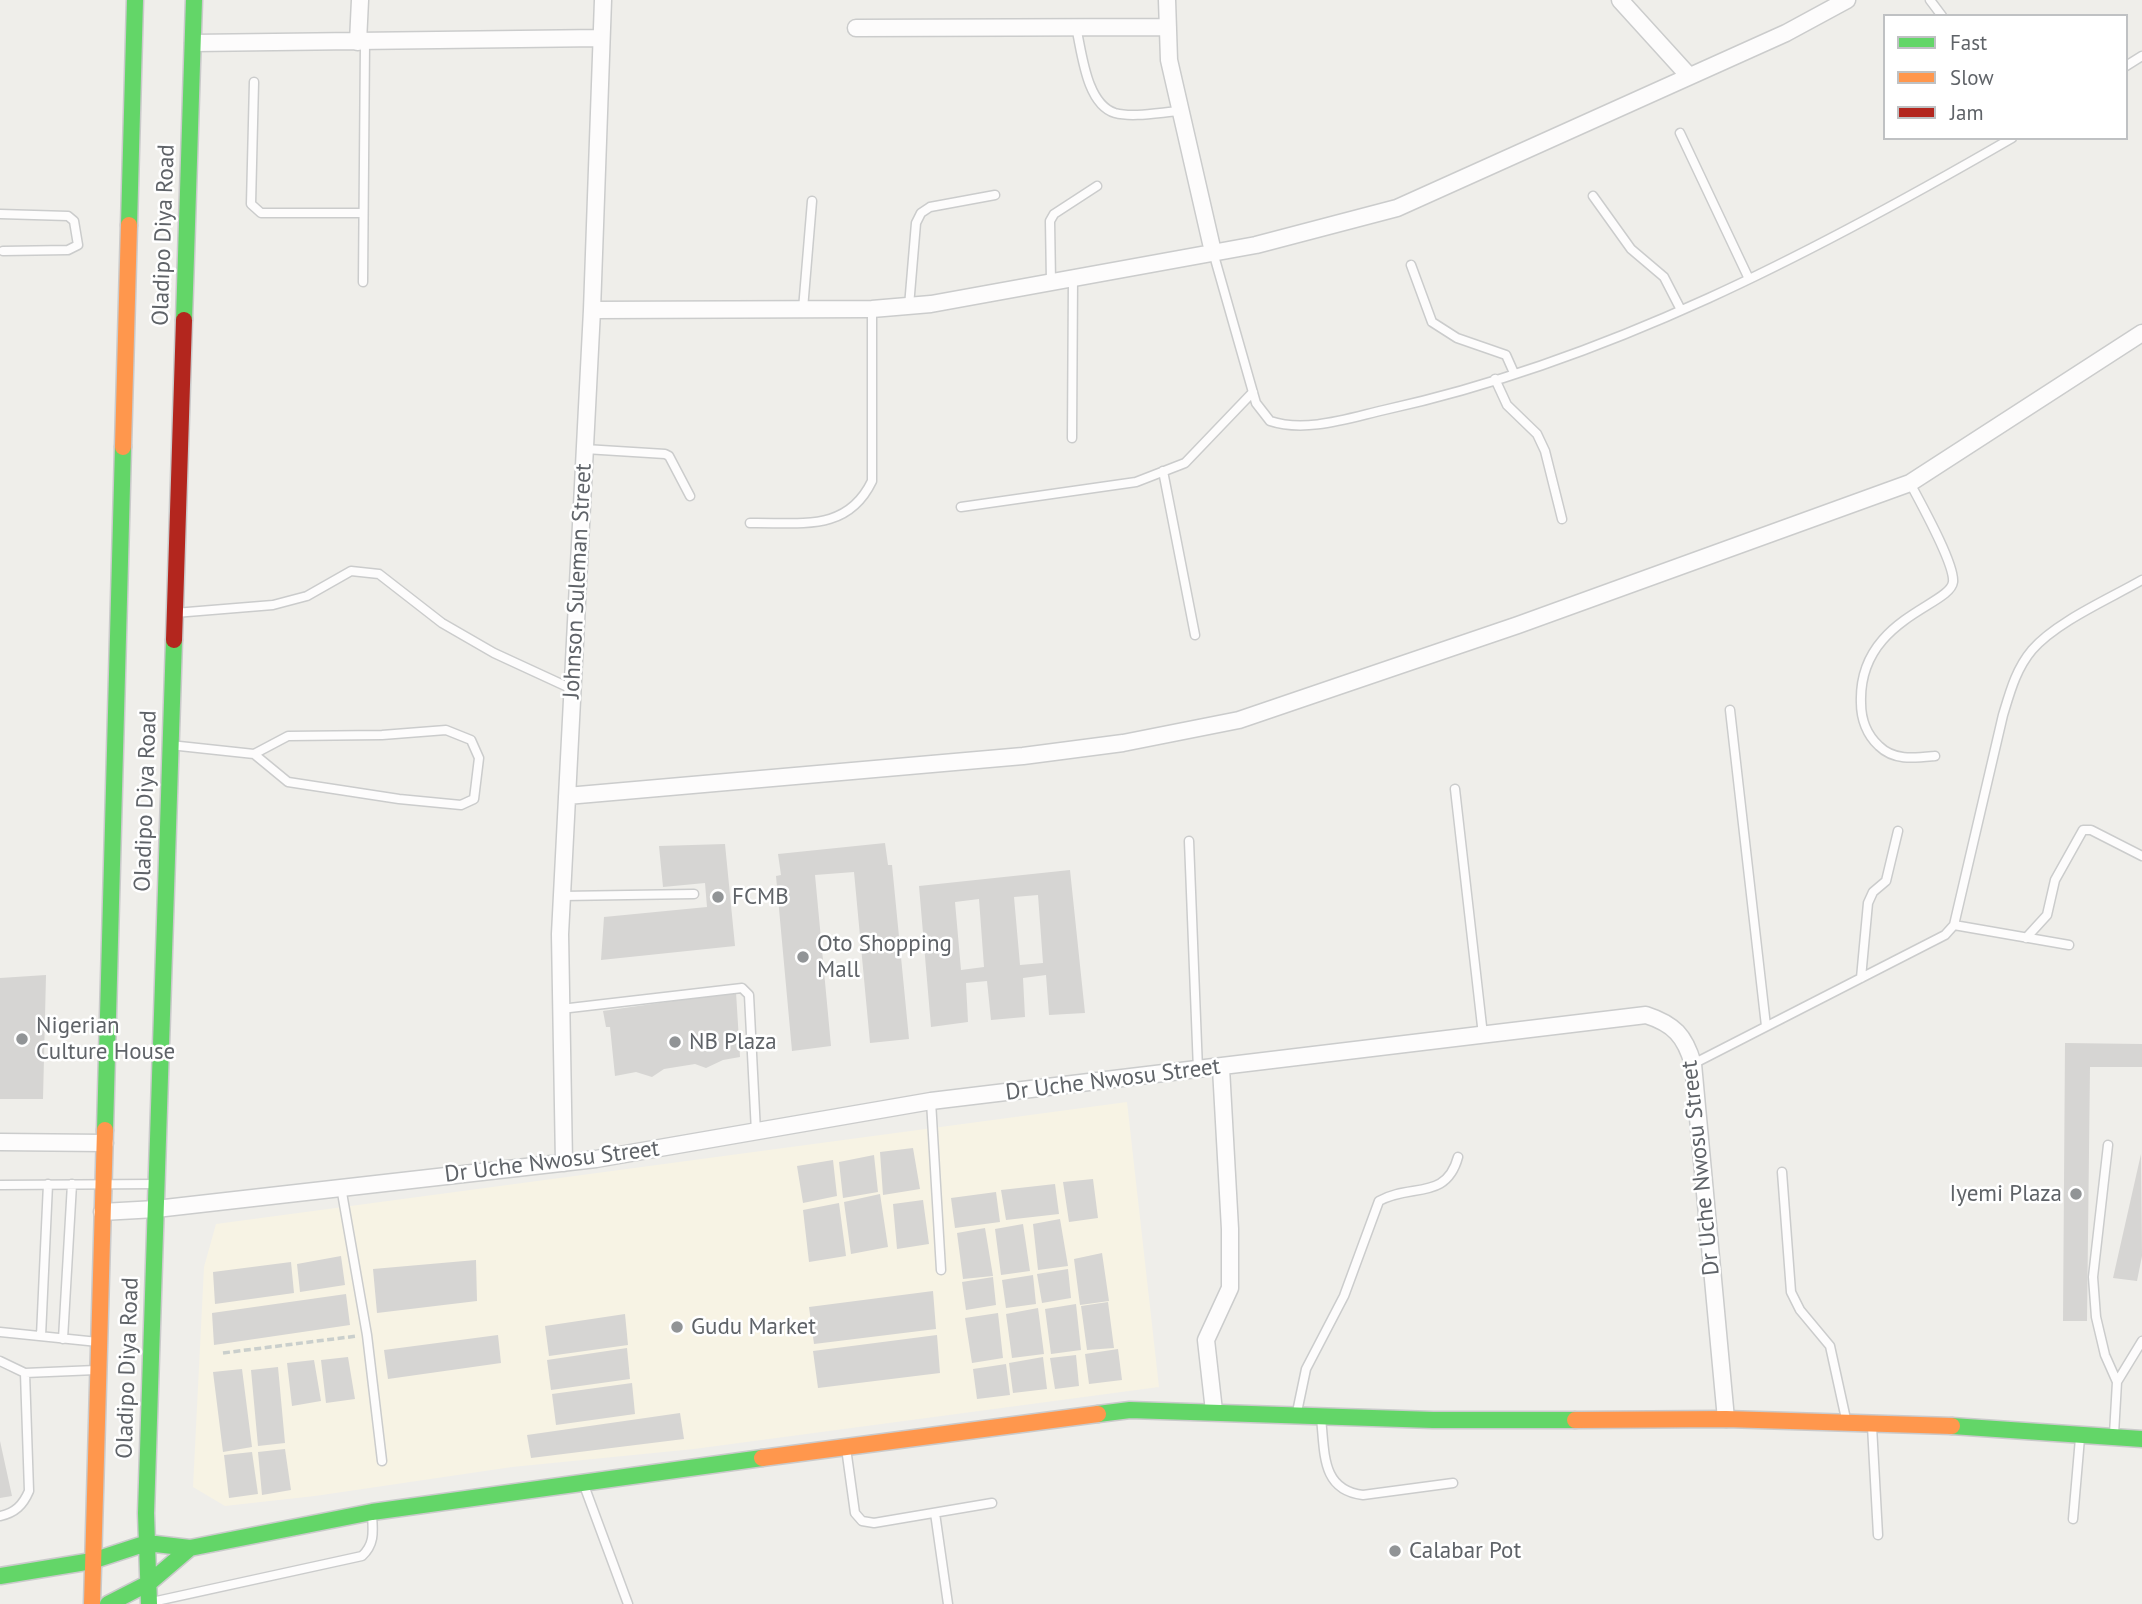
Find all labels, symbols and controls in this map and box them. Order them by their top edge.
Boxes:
legend [1883,14,2128,140]
text: Fast [1950,29,1987,56]
text: Slow [1950,64,1994,91]
text: Jam [1950,99,1984,126]
street label: Oladipo Diya Road [147,144,181,326]
street label: Johnson Suleman Street [558,463,598,699]
street label: Oladipo Diya Road [129,710,163,892]
place label: FCMB [732,883,789,911]
marker: FCMB [710,889,726,905]
place label: Oto Shopping Mall [817,930,952,984]
marker: Oto Shopping Mall [795,949,811,965]
place label: Nigerian Culture House [36,1012,175,1066]
place label: NB Plaza [689,1028,777,1056]
marker: Nigerian Culture House [14,1031,30,1047]
marker: NB Plaza [667,1034,683,1050]
street label: Dr Uche Nwosu Street [1004,1053,1222,1107]
street label: Dr Uche Nwosu Street [1676,1059,1726,1277]
street label: Dr Uche Nwosu Street [443,1135,661,1189]
place label: Iyemi Plaza [1950,1180,2062,1208]
marker: Iyemi Plaza [2068,1186,2084,1202]
street label: Oladipo Diya Road [111,1277,145,1459]
place label: Gudu Market [691,1313,816,1341]
marker: Gudu Market [669,1319,685,1335]
place label: Calabar Pot [1409,1537,1521,1565]
marker: Calabar Pot [1387,1543,1403,1559]

